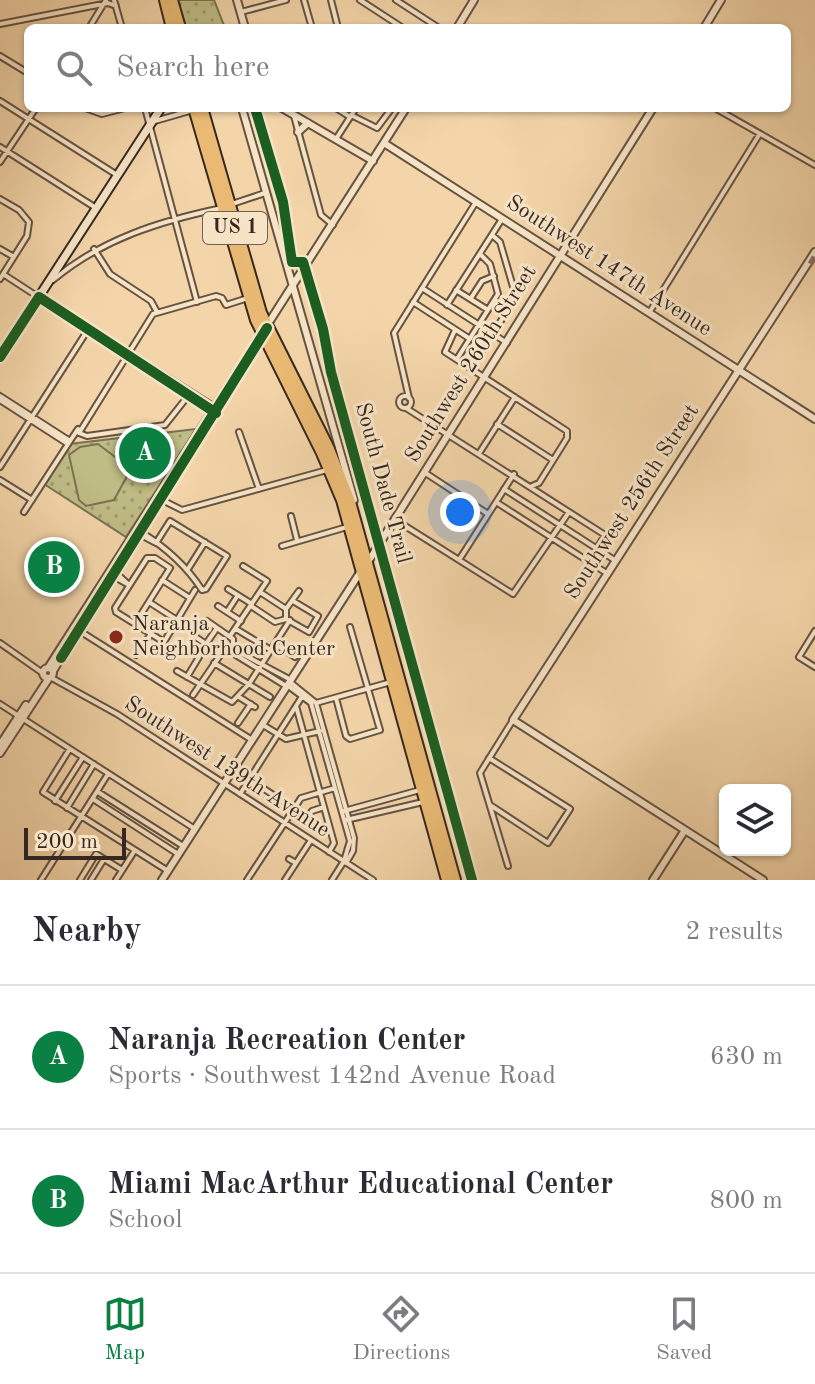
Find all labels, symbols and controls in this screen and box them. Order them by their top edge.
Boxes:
search box [24,24,791,112]
icon: search [52,46,96,90]
text: Search here [116,53,270,83]
street label: Southwest 147th Avenue [503,192,715,340]
road number: US 1 [203,212,267,244]
street label: Southwest 260th Street [401,262,541,466]
street label: South Dade Trail [351,400,415,566]
street label: Southwest 256th Street [561,400,703,604]
pin: A [119,423,171,483]
your location [440,492,480,532]
pin: B [28,537,80,597]
place label: Naranja Neighborhood Center [132,613,335,660]
marker: Naranja Neighborhood Center [107,628,125,646]
street label: Southwest 139th Avenue [121,693,333,841]
map controls [719,784,791,856]
button: layers [719,784,791,856]
scale bar [24,824,126,860]
text: 200 m [36,831,98,853]
text: Nearby [32,915,142,949]
text: 2 results [685,919,783,945]
text: Naranja Recreation Center [108,1026,466,1056]
text: A [48,1044,68,1070]
text: 630 m [710,1044,783,1070]
text: Sports · Southwest 142nd Avenue Road [108,1063,556,1089]
text: Miami MacArthur Educational Center [108,1170,613,1200]
text: B [49,1188,67,1214]
text: 800 m [710,1188,783,1214]
text: School [108,1207,182,1233]
tab: Map [103,1292,147,1367]
tab: Directions [353,1292,450,1367]
tab: Saved [656,1292,712,1367]

